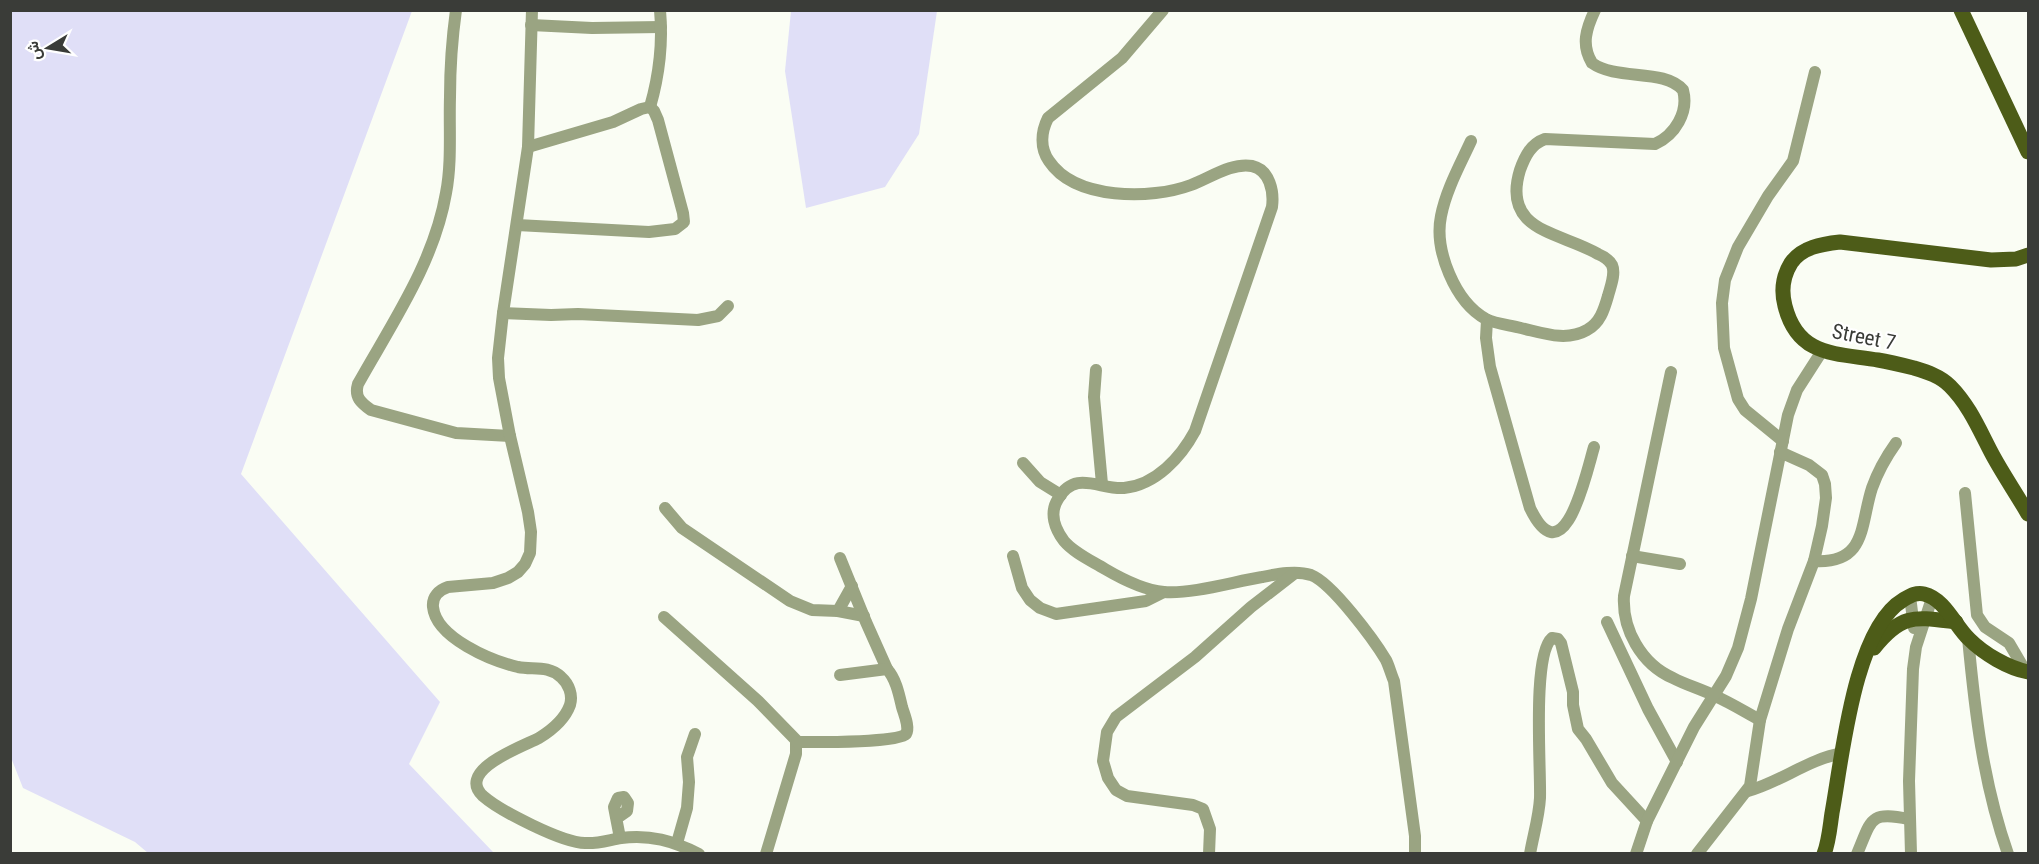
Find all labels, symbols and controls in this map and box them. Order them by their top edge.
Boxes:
north arrow [18,18,78,78]
text: ش [23,40,45,62]
street label: Street 7 [1830,319,1898,355]

